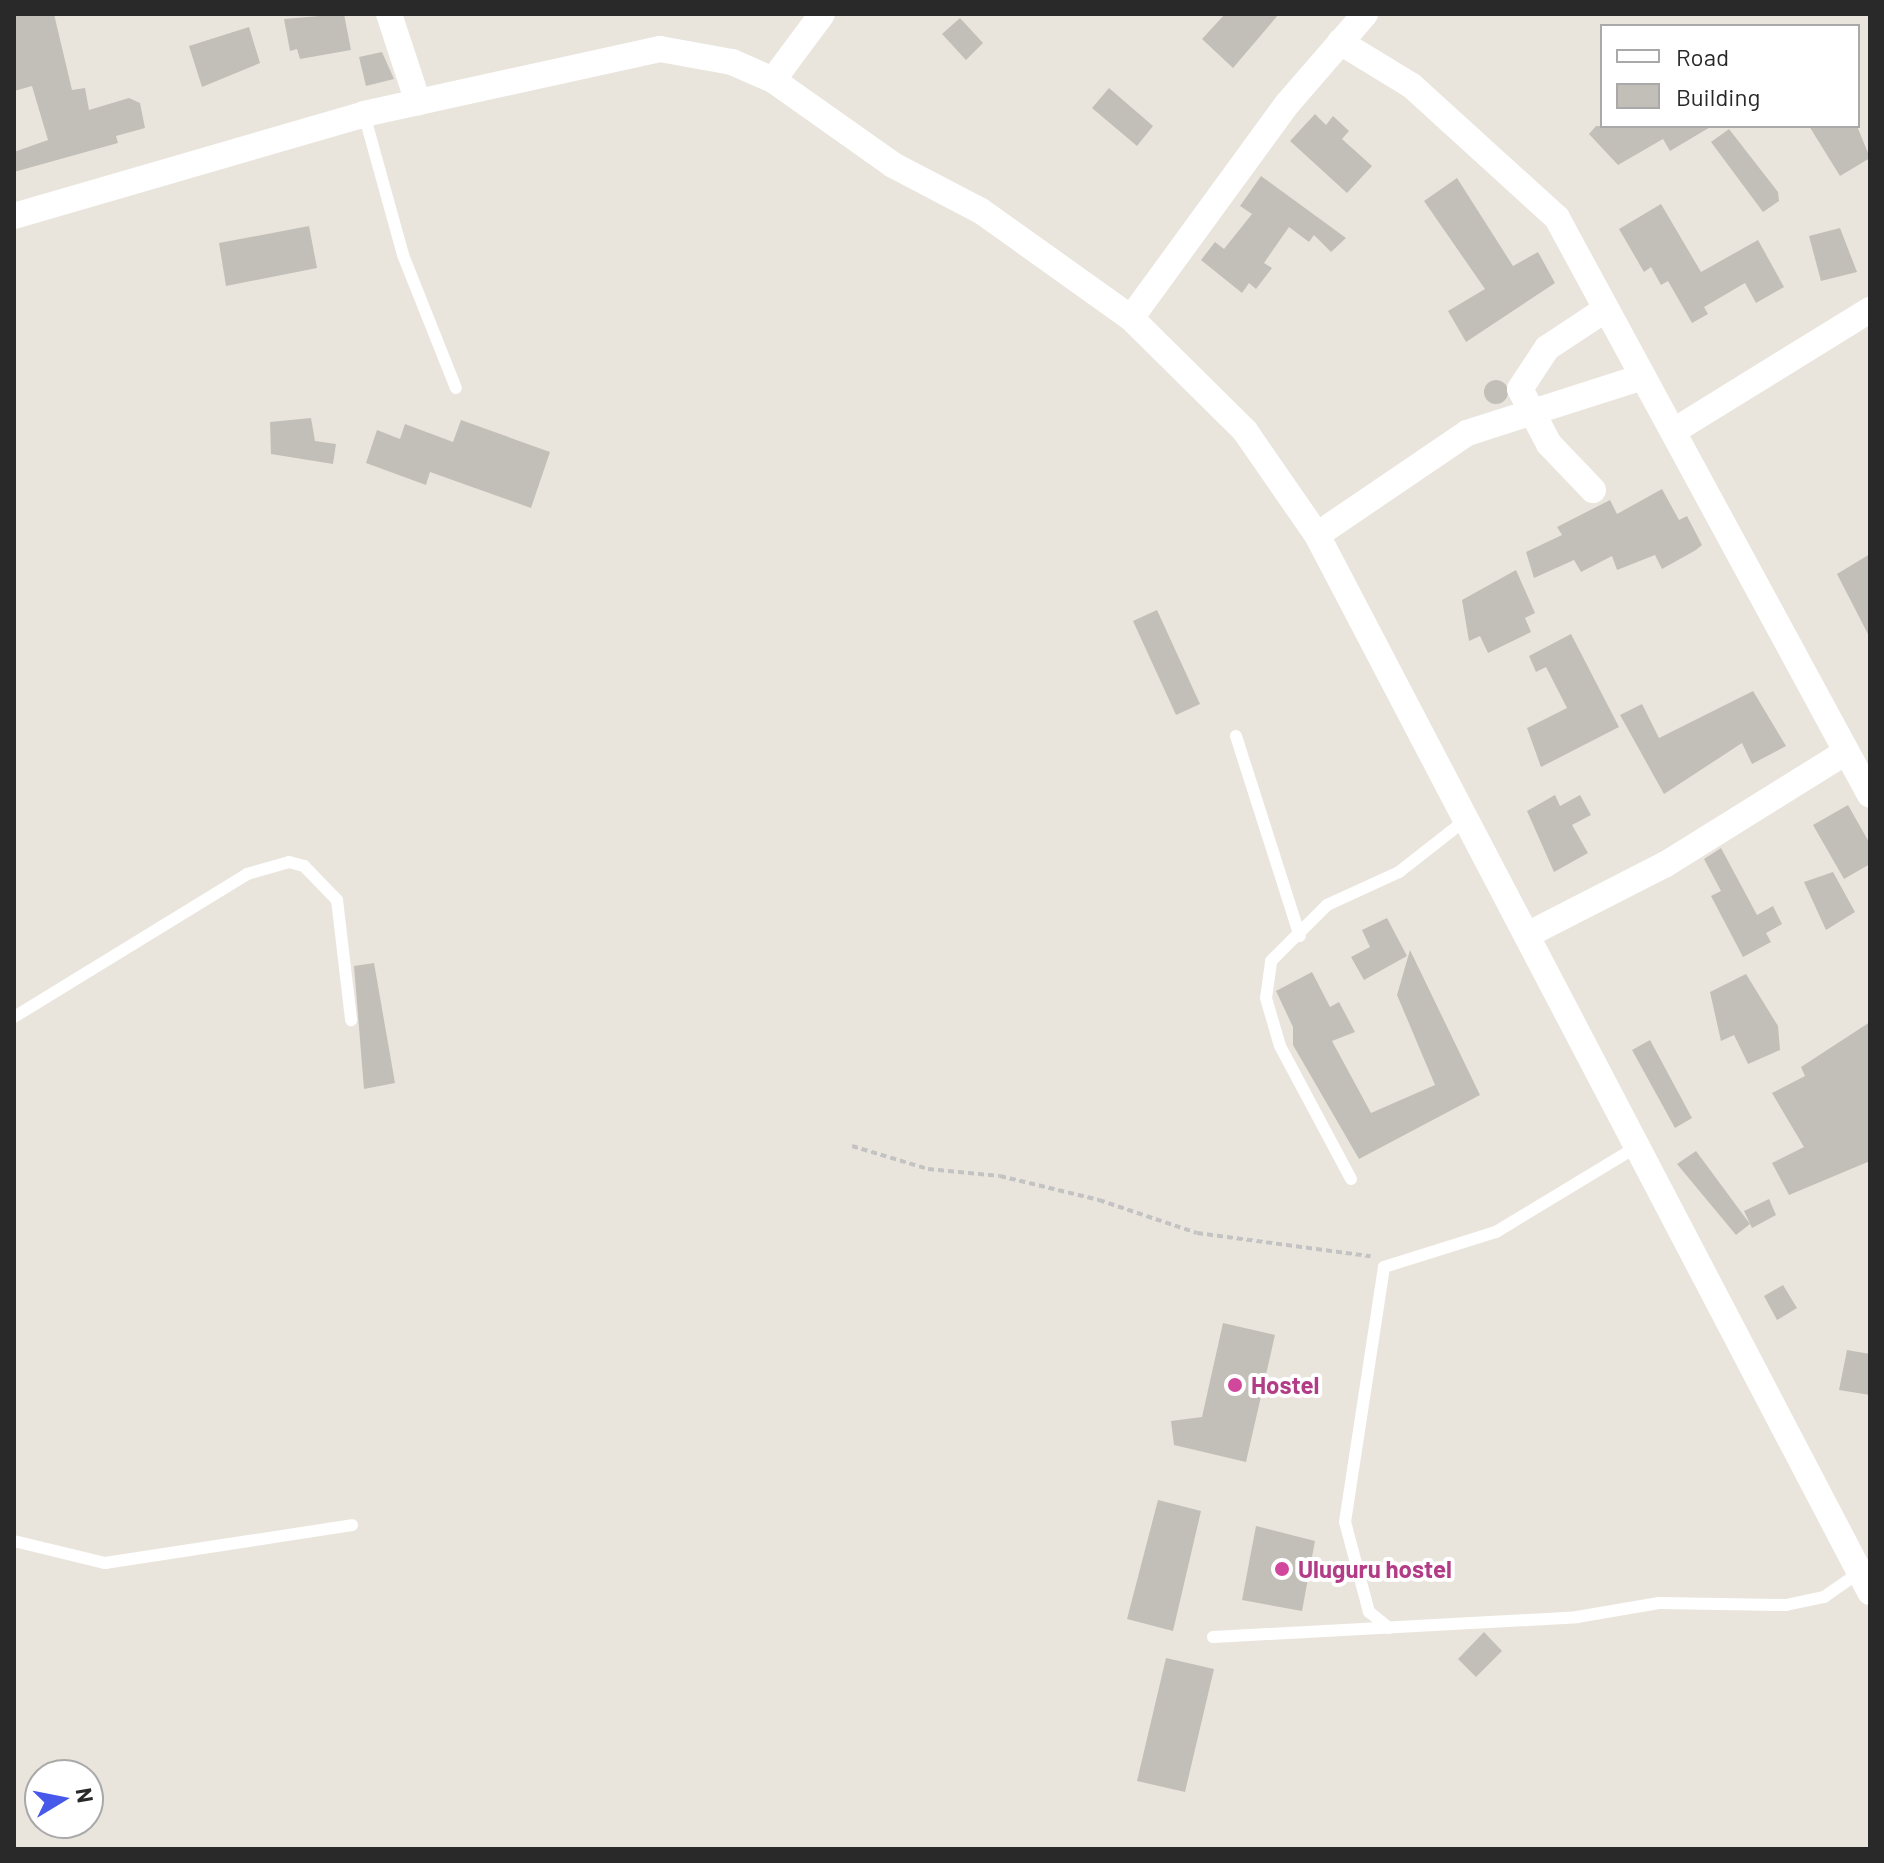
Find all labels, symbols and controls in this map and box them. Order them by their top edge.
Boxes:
legend [1600,24,1860,128]
text: Road [1676,42,1729,71]
text: Building [1676,82,1760,111]
place label: Hostel [1251,1371,1319,1399]
marker: Hostel [1226,1376,1244,1394]
place label: Uluguru hostel [1298,1555,1452,1583]
marker: Uluguru hostel [1273,1560,1291,1578]
north arrow [24,1759,104,1839]
text: N [72,1786,100,1805]

